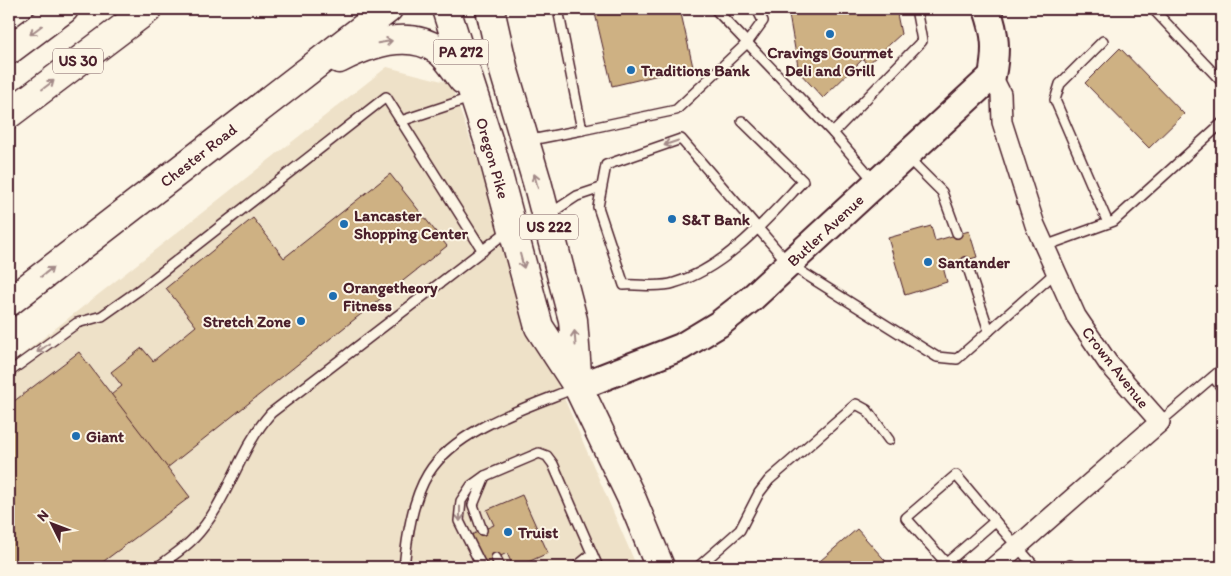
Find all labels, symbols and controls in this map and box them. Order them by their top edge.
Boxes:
one-way arrow [30,24,43,35]
marker: Cravings Gourmet Deli and Grill [824,28,836,40]
one-way arrow [376,37,392,47]
road number: PA 272 [434,40,488,64]
place label: Cravings Gourmet Deli and Grill [767,43,893,80]
road number: US 30 [53,48,103,74]
place label: Traditions Bank [640,61,750,80]
marker: Traditions Bank [625,64,637,76]
one-way arrow [41,79,54,90]
street label: Oregon Pike [472,115,513,201]
street label: Chester Road [156,119,241,191]
one-way arrow [664,139,679,148]
one-way arrow [531,173,541,189]
street label: Butler Avenue [783,190,867,271]
place label: Lancaster Shopping Center [354,206,469,244]
place label: S&T Bank [682,210,751,229]
marker: S&T Bank [666,213,678,225]
road number: US 222 [520,214,578,240]
marker: Lancaster Shopping Center [338,218,350,230]
one-way arrow [517,252,527,268]
place label: Santander [938,253,1011,272]
marker: Santander [922,256,934,268]
one-way arrow [40,267,54,277]
place label: Orangetheory Fitness [343,278,438,315]
marker: Orangetheory Fitness [327,290,339,302]
place label: Stretch Zone [203,312,291,331]
marker: Stretch Zone [295,315,307,327]
street label: Crown Avenue [1078,323,1153,412]
one-way arrow [570,331,579,347]
one-way arrow [36,343,50,353]
place label: Giant [86,427,124,446]
marker: Giant [70,430,82,442]
north arrow [28,498,78,548]
text: N [33,506,52,525]
one-way arrow [455,506,465,522]
place label: Truist [517,523,558,542]
marker: Truist [502,526,514,538]

